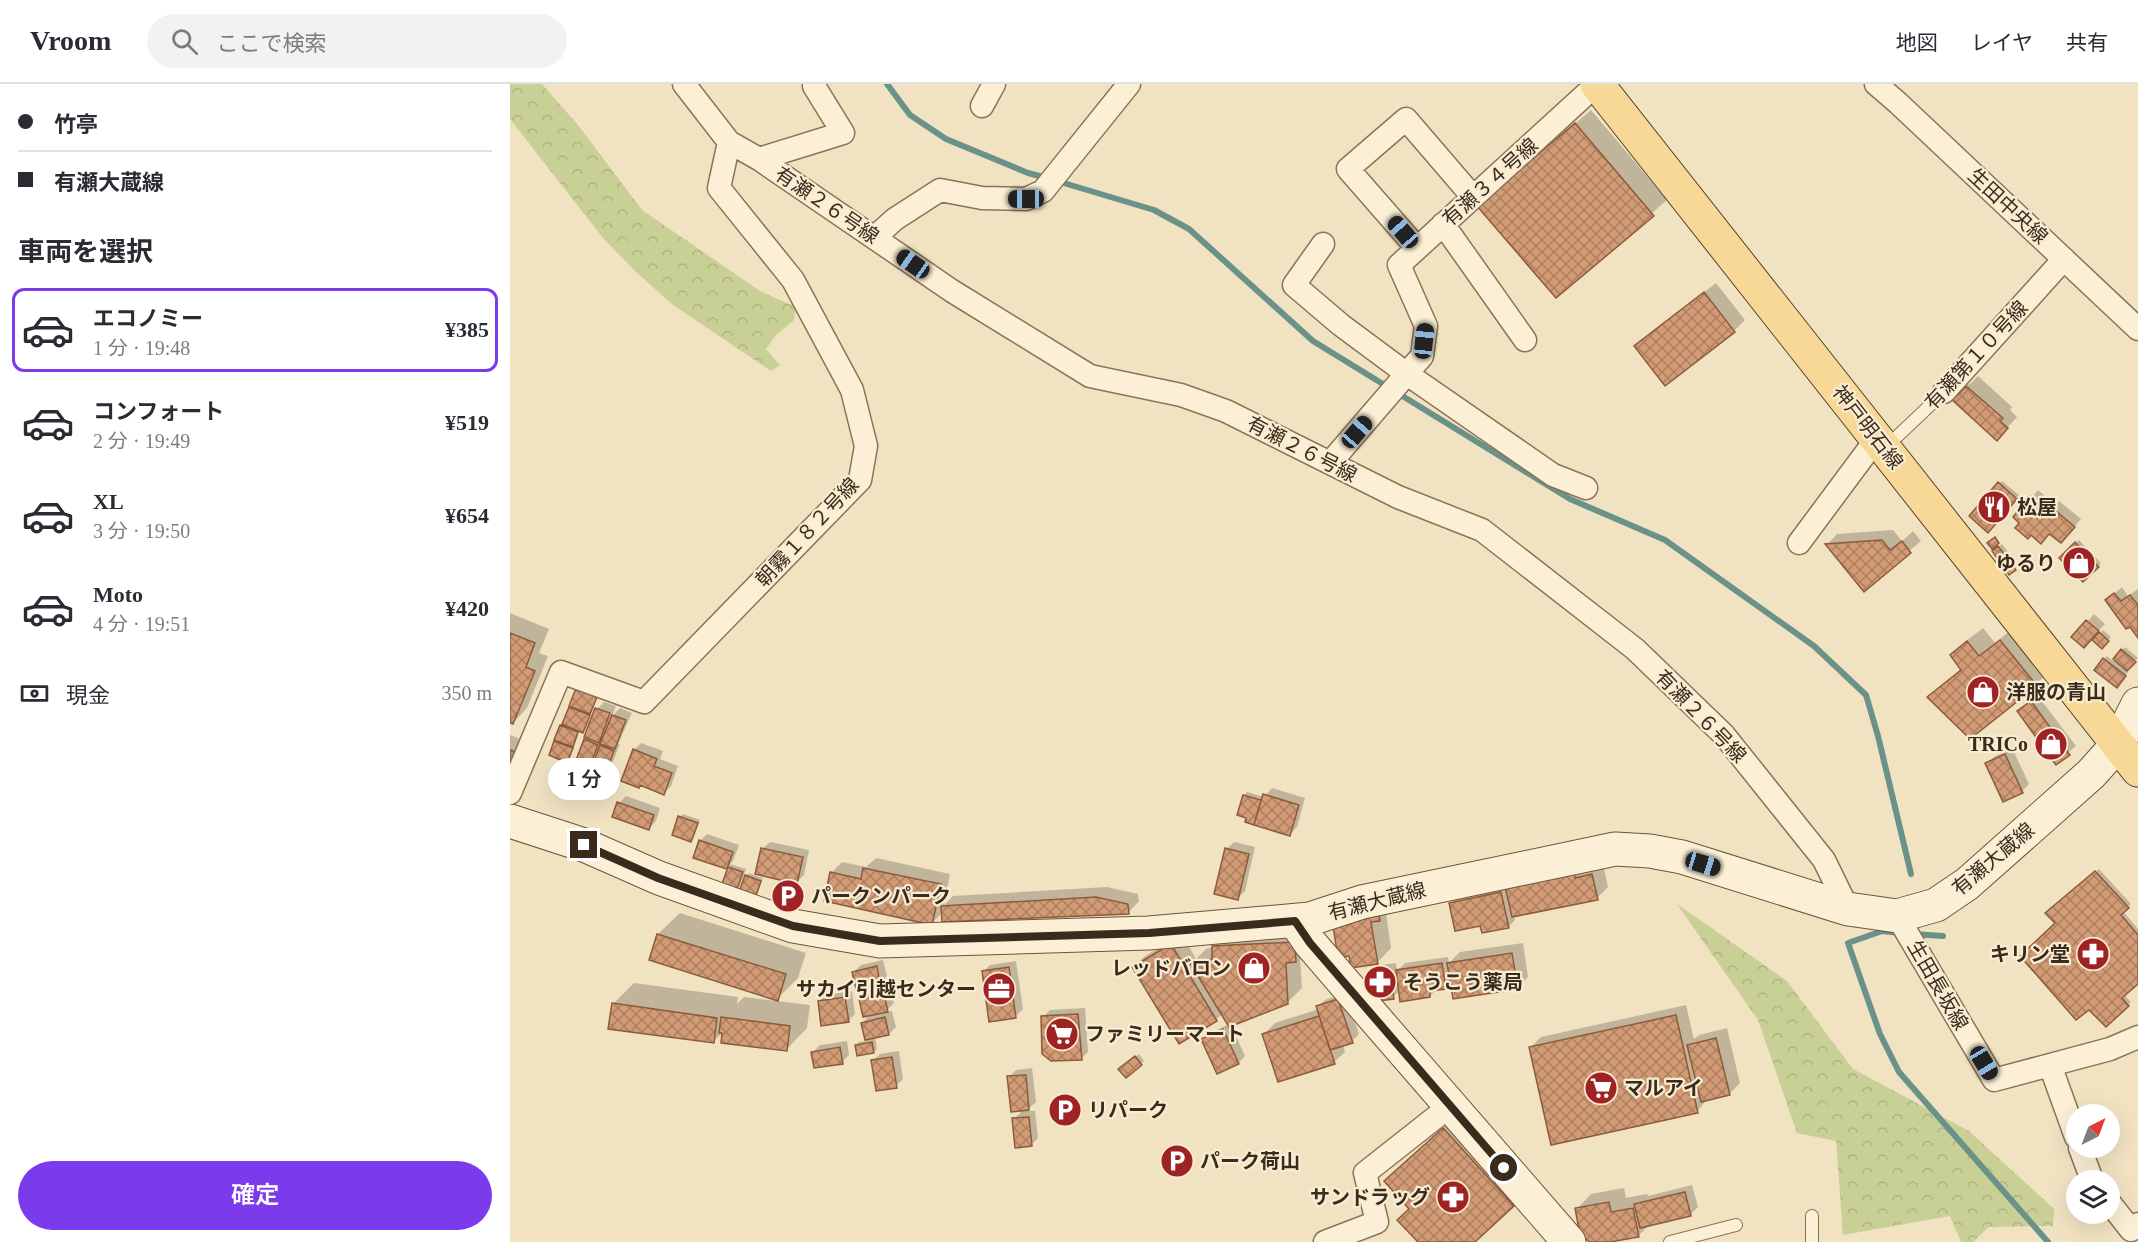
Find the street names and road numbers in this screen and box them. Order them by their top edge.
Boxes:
street label: 有瀬３４号線 [1438,134,1542,230]
street label: 有瀬２６号線 [771,162,883,248]
street label: 生田中央線 [1964,164,2052,248]
street label: 有瀬第１０号線 [1920,296,2032,414]
street label: 神戸明石線 [1829,381,1907,473]
street label: 有瀬２６号線 [1244,412,1360,486]
street label: 朝霧１８２号線 [751,473,863,591]
street label: 有瀬２６号線 [1651,665,1751,767]
street label: 有瀬大蔵線 [1948,818,2038,900]
street label: 有瀬大蔵線 [1326,878,1428,924]
street label: 生田長坂線 [1903,936,1973,1034]

